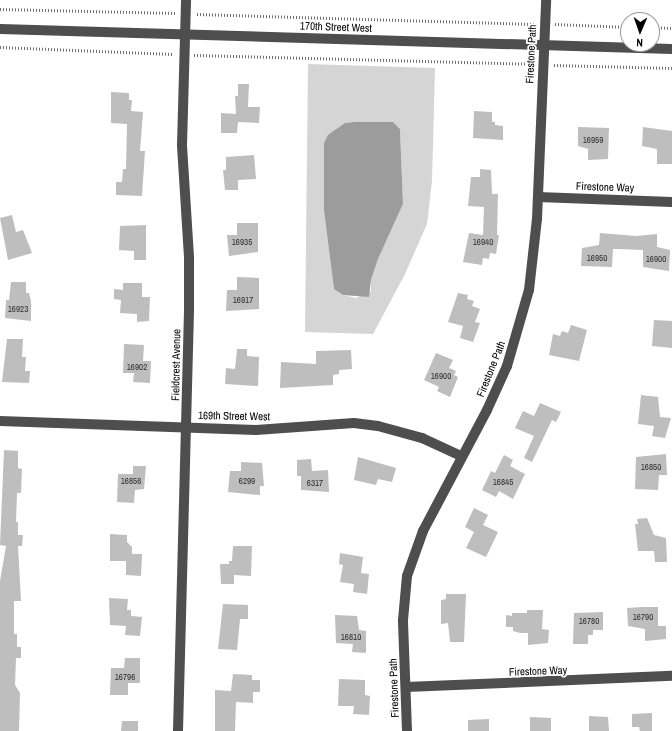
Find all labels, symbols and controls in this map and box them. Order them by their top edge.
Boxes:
north arrow [620,12,660,52]
street label: 170th Street West [300,19,372,35]
street label: Firestone Path [523,24,539,84]
text: N [636,36,643,50]
house number: 16959 [583,135,603,145]
street label: Firestone Way [576,179,634,195]
house number: 16935 [232,237,252,247]
house number: 16940 [473,237,493,247]
house number: 16950 [587,253,607,263]
house number: 16900 [646,254,666,264]
house number: 16917 [233,295,253,305]
house number: 16923 [8,304,28,314]
street label: Fieldcrest Avenue [169,329,183,401]
street label: Firestone Path [474,339,508,399]
house number: 16902 [127,362,147,372]
house number: 16900 [431,371,451,381]
street label: 169th Street West [198,409,270,423]
house number: 16850 [641,462,661,472]
house number: 16856 [121,476,141,486]
house number: 6299 [239,476,255,486]
house number: 16845 [493,477,513,487]
house number: 6317 [307,478,323,488]
house number: 16790 [633,612,653,622]
house number: 16780 [579,616,599,626]
house number: 16810 [341,632,361,642]
street label: Firestone Path [386,658,402,718]
street label: Firestone Way [509,663,567,679]
house number: 16796 [115,672,135,682]

